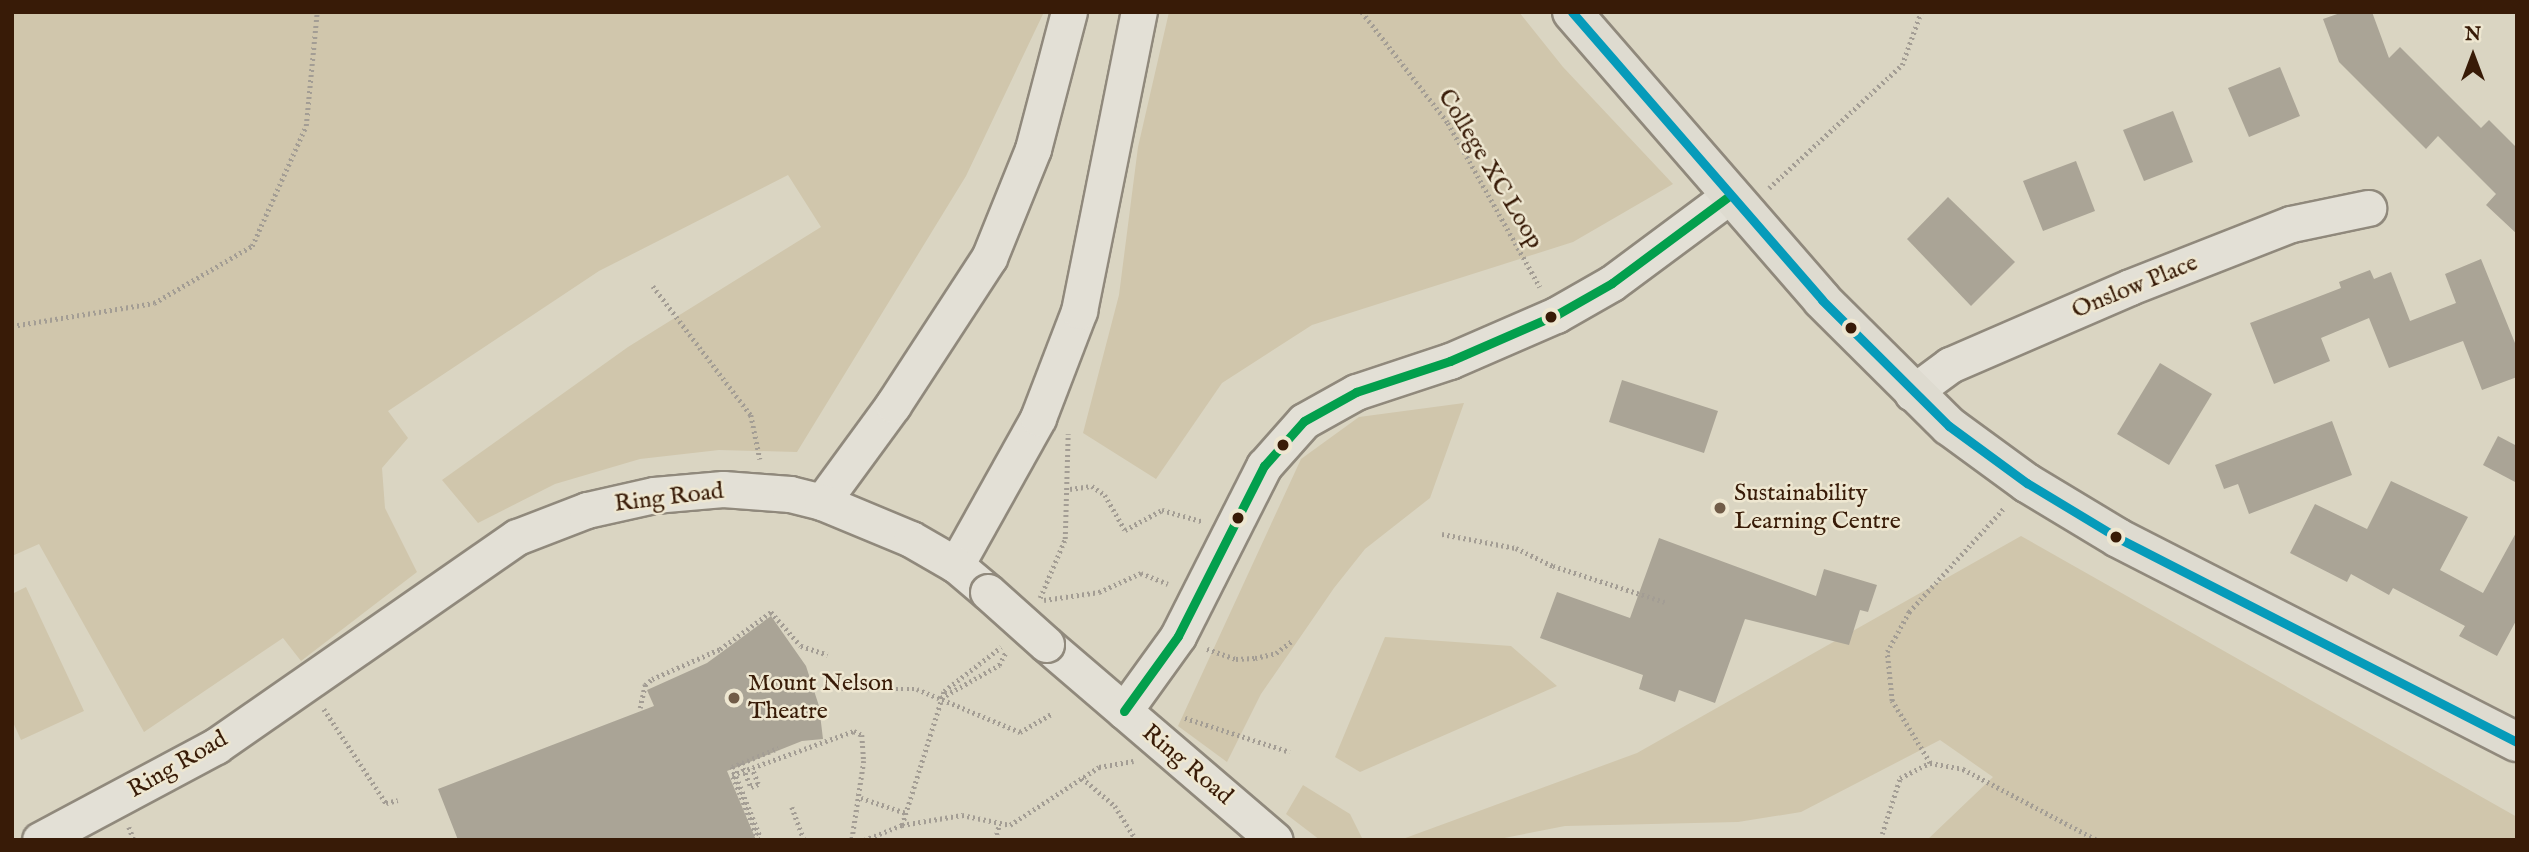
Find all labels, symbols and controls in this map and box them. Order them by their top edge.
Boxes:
north arrow [2438,21,2508,91]
text: N [2465,23,2481,47]
street label: College XC Loop [1431,84,1549,254]
street label: Onslow Place [2068,249,2202,325]
unlabelled marker [1544,310,1558,324]
unlabelled marker [1844,321,1858,335]
unlabelled marker [1276,438,1290,452]
street label: Ring Road [613,477,725,519]
place label: Sustainability Learning Centre [1734,480,1901,536]
marker: Sustainability Learning Centre [1712,500,1728,516]
unlabelled marker [1231,511,1245,525]
unlabelled marker [2109,530,2123,544]
place label: Mount Nelson Theatre [748,670,894,726]
marker: Mount Nelson Theatre [726,690,742,706]
street label: Ring Road [1136,719,1238,811]
street label: Ring Road [123,725,233,805]

